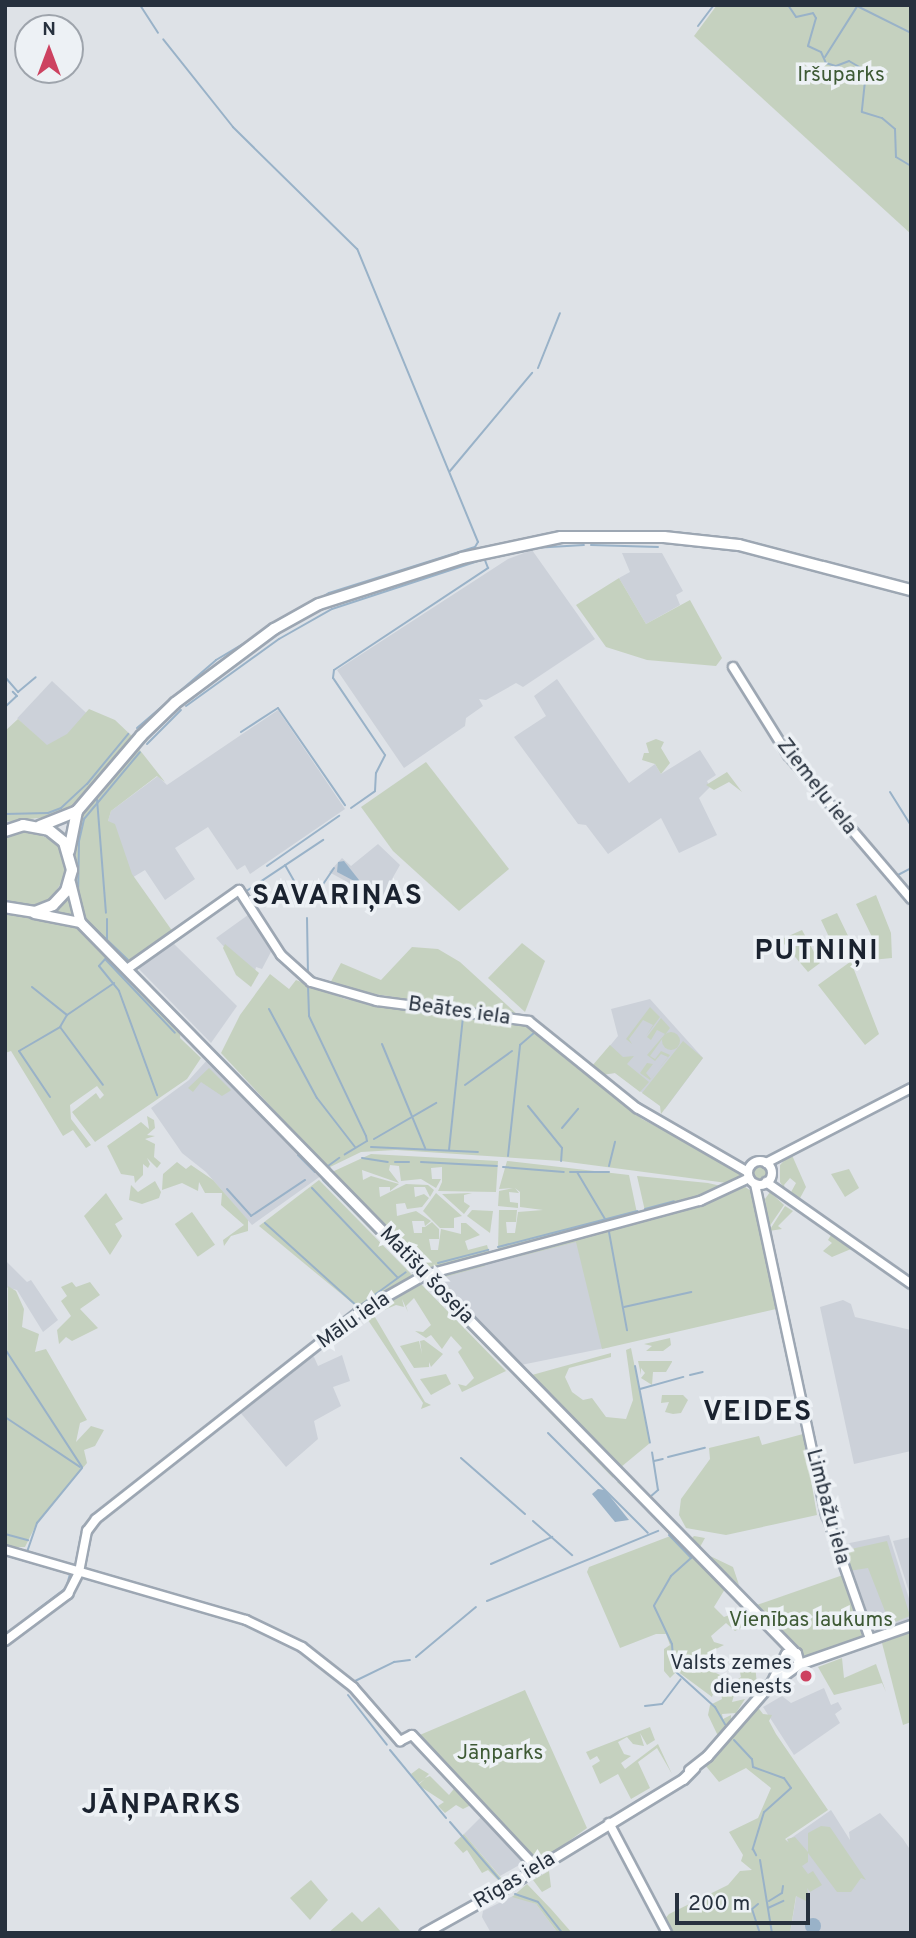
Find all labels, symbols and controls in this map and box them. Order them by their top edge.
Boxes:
north arrow [14,14,84,84]
text: N [42,18,56,42]
park label: Iršuparks [797,63,885,89]
street label: Ziemeļu iela [771,734,861,840]
district label: SAVARIŅAS [253,880,423,914]
district label: PUTNIŅI [755,935,879,969]
street label: Beātes iela [406,992,512,1032]
street label: Matīšu šoseja [373,1222,479,1330]
street label: Mālu iela [313,1287,395,1355]
district label: VEIDES [704,1396,812,1430]
street label: Limbažu iela [799,1446,855,1568]
park label: Vienības laukums [729,1608,893,1634]
place label: Valsts zemes dienests [670,1651,792,1701]
marker: Valsts zemes dienests [798,1668,814,1684]
park label: Jāņparks [457,1741,543,1767]
district label: JĀŅPARKS [83,1789,241,1823]
street label: Rīgas iela [470,1847,560,1915]
scale bar [678,1878,813,1922]
text: 200 m [688,1891,750,1918]

